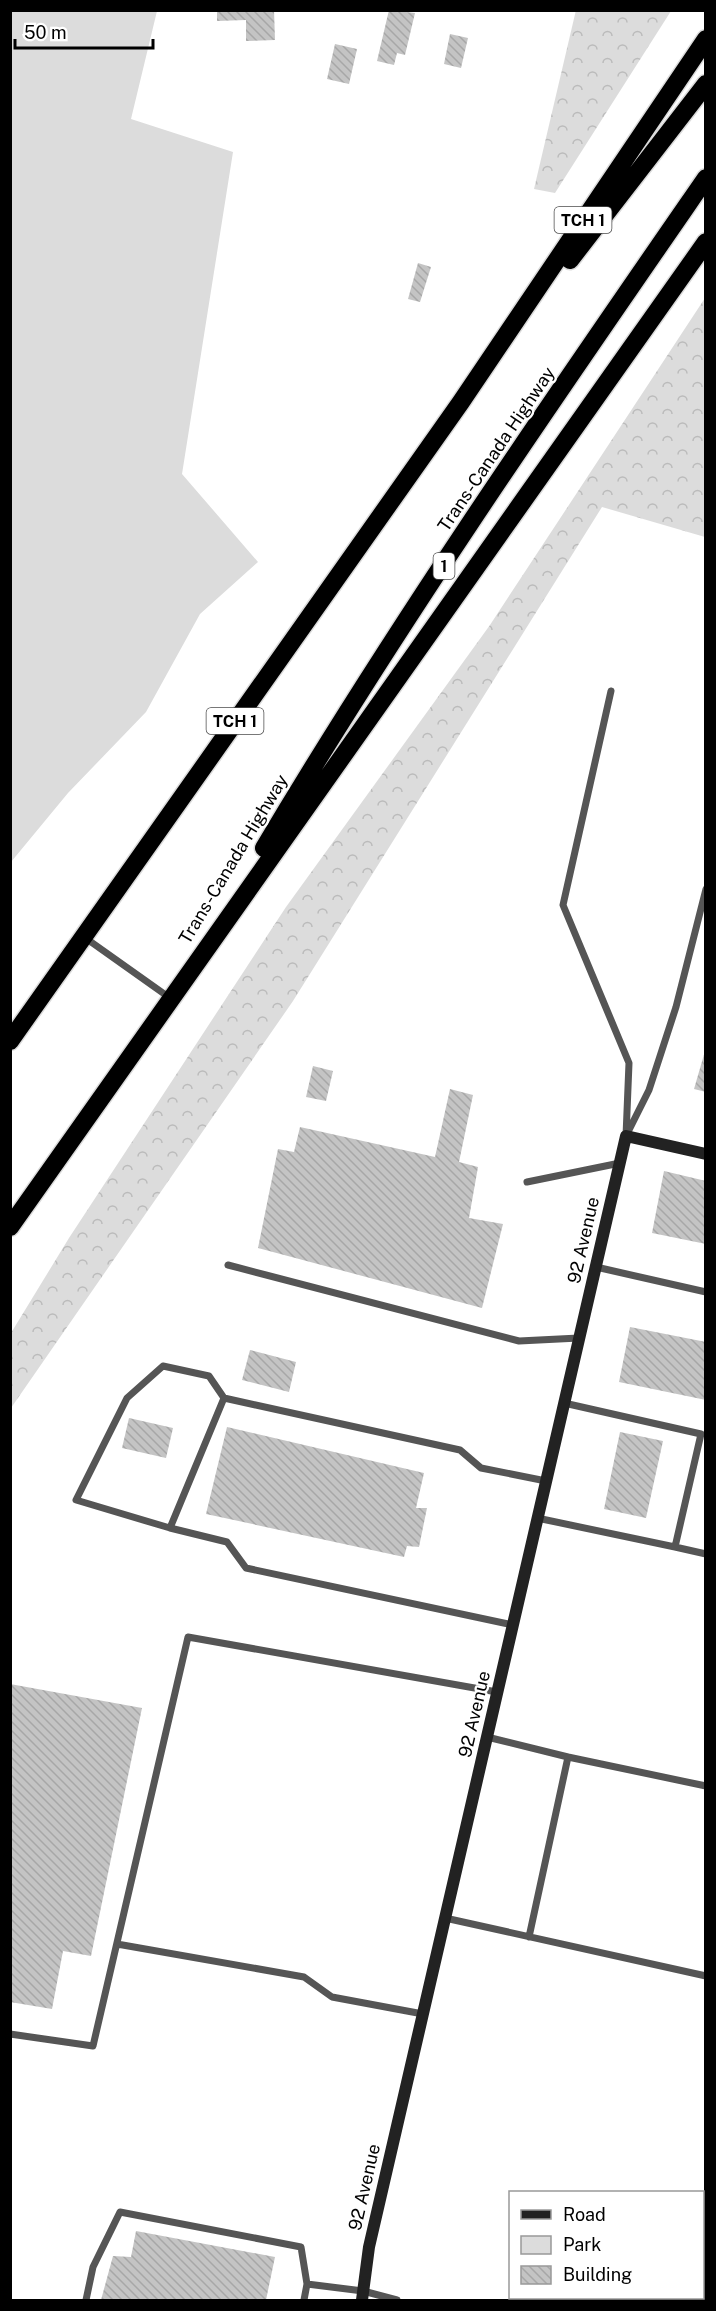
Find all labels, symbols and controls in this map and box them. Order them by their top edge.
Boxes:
scale bar [15,12,153,50]
text: 50 m [24,22,67,43]
road number: TCH 1 [554,207,612,233]
street label: Trans-Canada Highway [433,362,559,535]
road number: 1 [434,553,454,579]
road number: TCH 1 [206,708,264,734]
street label: Trans-Canada Highway [174,770,292,947]
street label: 92 Avenue [563,1195,603,1285]
street label: 92 Avenue [454,1669,494,1759]
street label: 92 Avenue [344,2142,384,2232]
legend [509,2191,704,2299]
text: Road [563,2204,606,2225]
text: Park [563,2234,601,2255]
text: Building [563,2264,632,2285]

